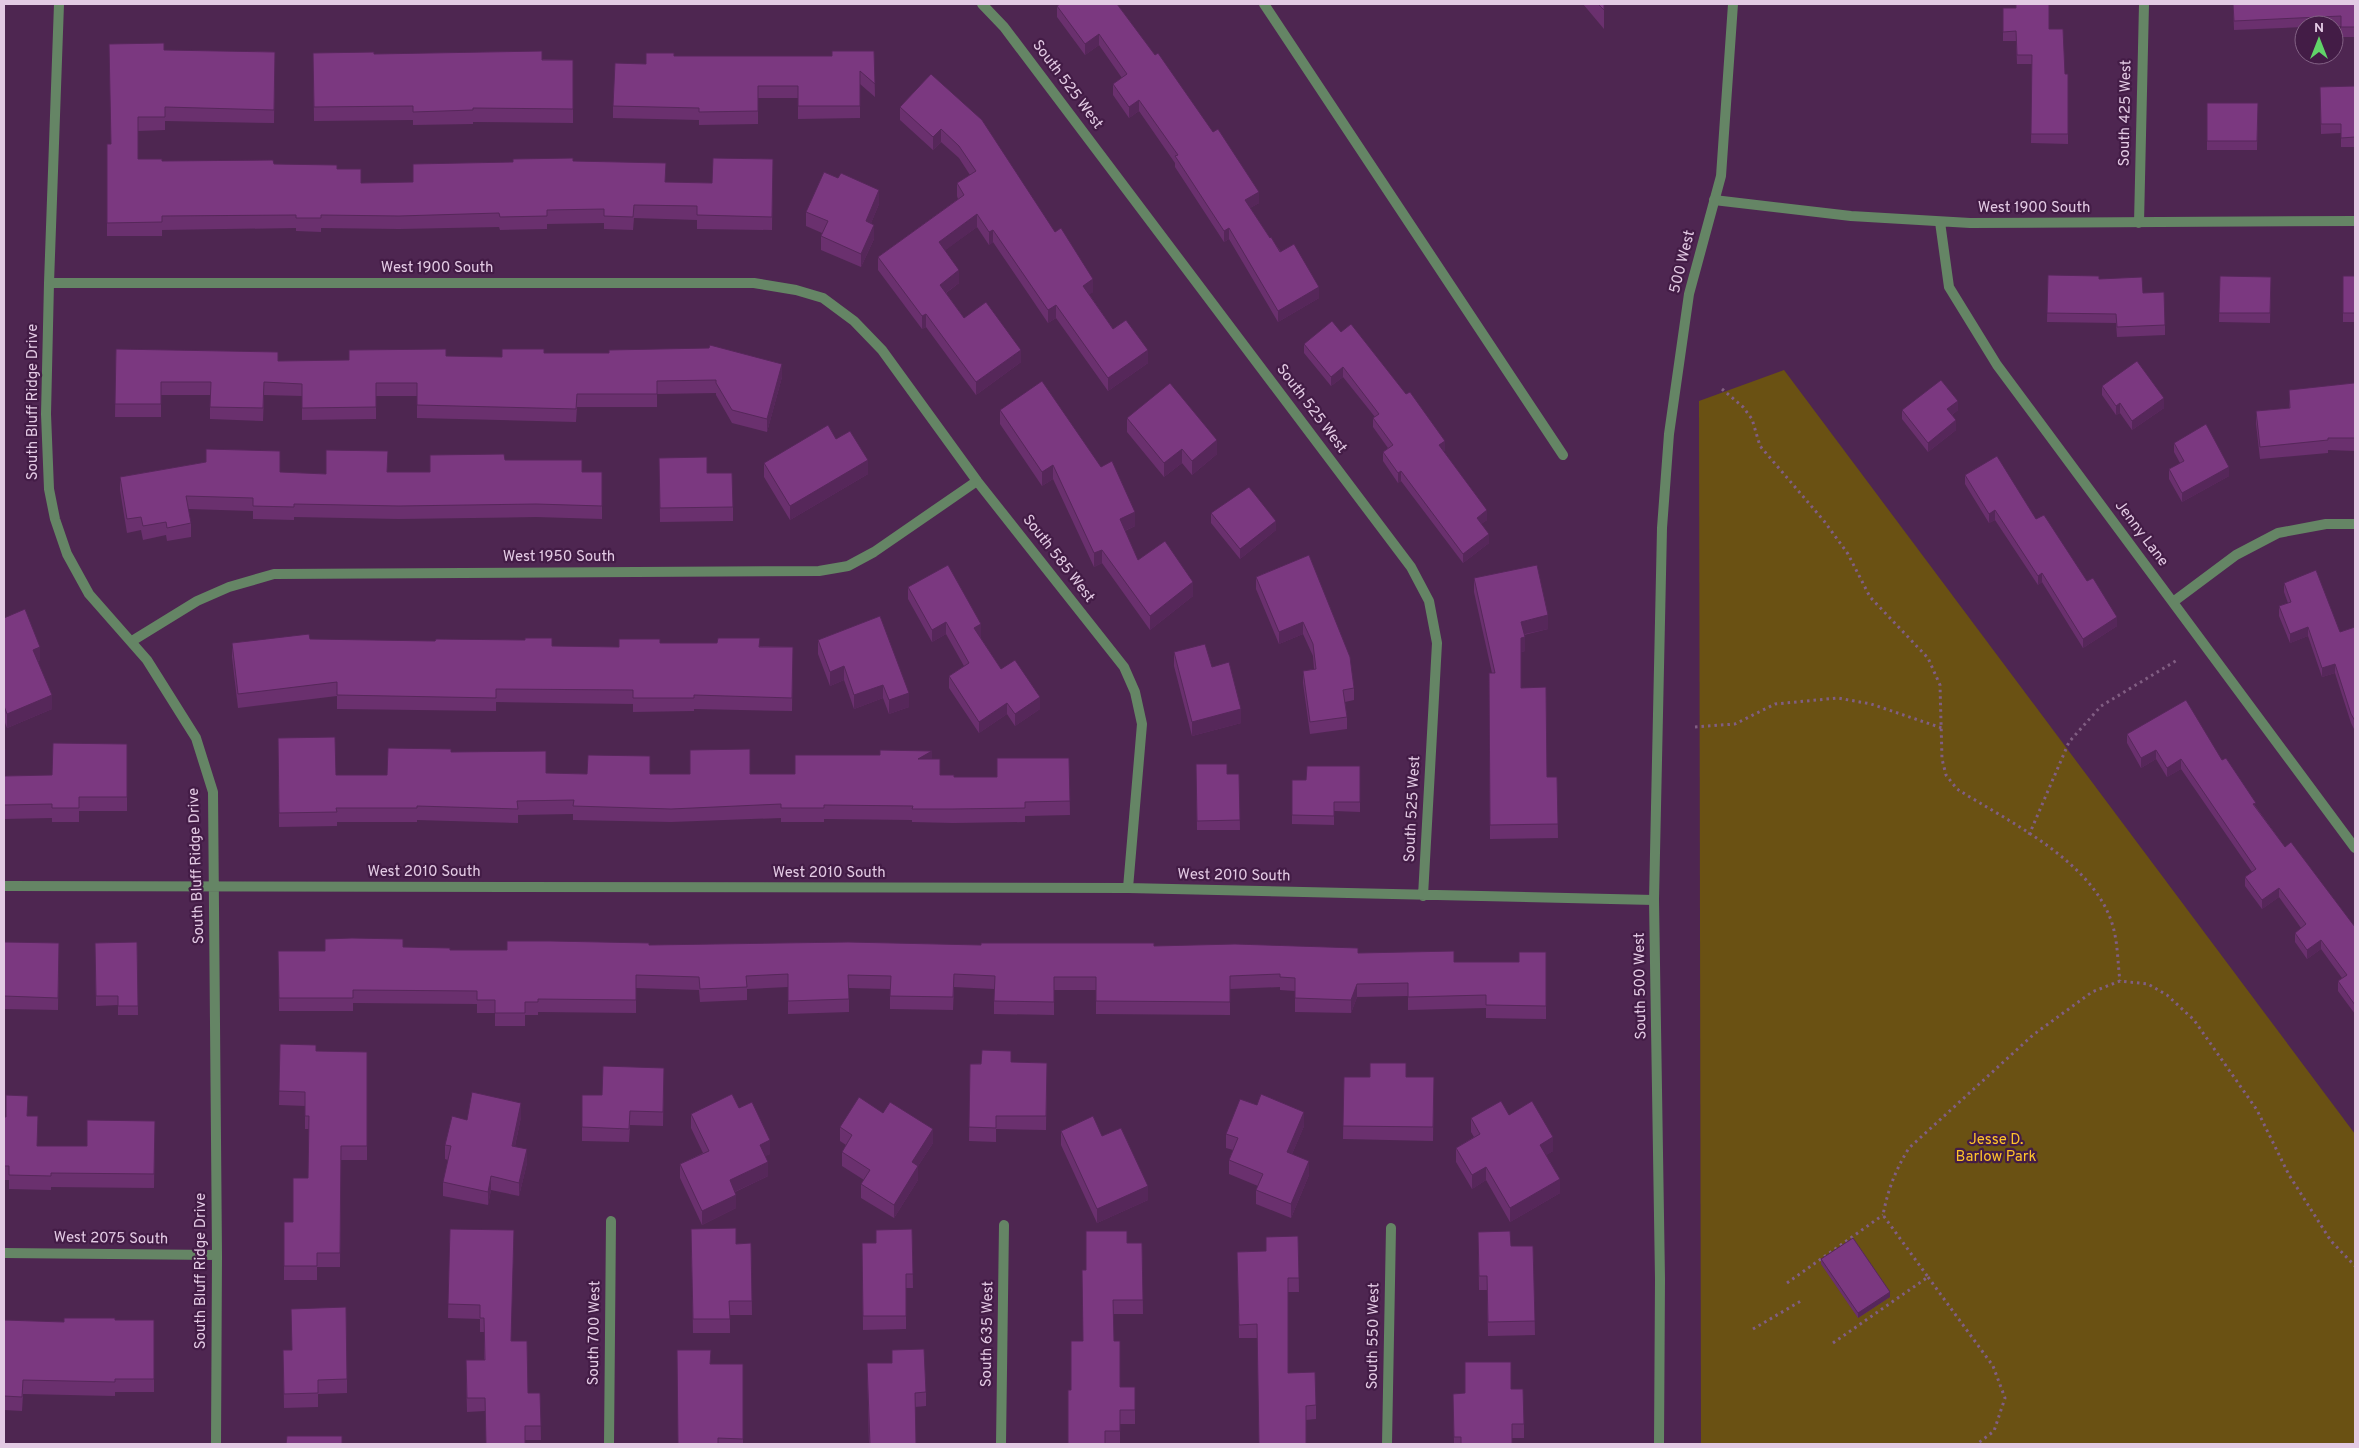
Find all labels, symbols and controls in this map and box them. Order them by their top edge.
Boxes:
north arrow [2294,15,2344,65]
text: N [2314,20,2324,37]
street label: South 525 West [1027,37,1107,133]
street label: South 425 West [2116,59,2136,167]
street label: West 1900 South [1978,199,2090,218]
street label: 500 West [1666,228,1700,296]
street label: West 1900 South [381,259,493,278]
street label: South Bluff Ridge Drive [24,324,43,480]
street label: South 525 West [1271,361,1351,457]
street label: Jenny Lane [2110,497,2172,571]
street label: South 585 West [1018,511,1098,607]
street label: West 1950 South [503,548,615,567]
street label: South 525 West [1401,755,1425,863]
street label: South Bluff Ridge Drive [185,787,209,945]
street label: West 2010 South [367,863,481,882]
street label: West 2010 South [772,864,886,883]
street label: West 2010 South [1177,866,1291,886]
street label: South 500 West [1631,932,1651,1040]
park label: Jesse D. Barlow Park [1955,1131,2037,1167]
street label: South Bluff Ridge Drive [192,1193,211,1349]
street label: West 2075 South [53,1229,169,1249]
street label: South 700 West [585,1280,605,1386]
street label: South 635 West [978,1281,998,1387]
street label: South 550 West [1364,1282,1384,1390]

